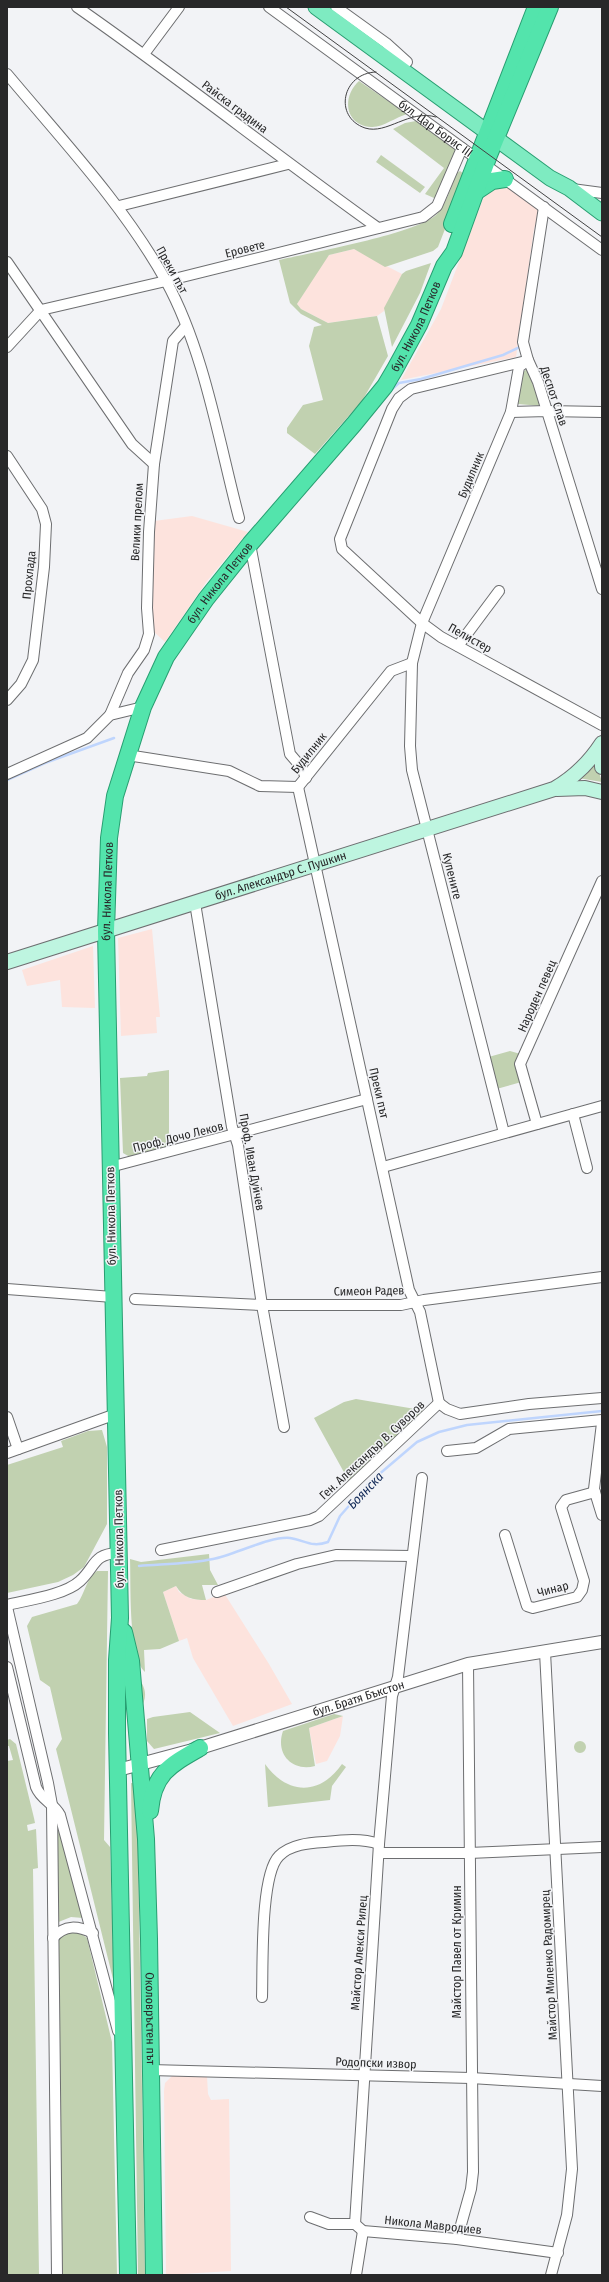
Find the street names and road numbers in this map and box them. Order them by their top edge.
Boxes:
street label: Райска градина [199,78,271,136]
street label: бул. Цар Борис III [396,97,475,160]
street label: Еровете [224,237,266,261]
street label: Преки път [153,244,191,296]
street label: бул. Никола Петков [388,279,444,374]
street label: Деспот Слав [537,363,571,428]
street label: Будилник [455,450,487,500]
street label: Велики прелом [128,483,146,561]
street label: бул. Никола Петков [184,539,256,626]
street label: Прохлада [19,550,39,600]
street label: Пелистер [446,620,494,656]
street label: Будилник [288,729,330,776]
street label: бул. Никола Петков [99,842,116,941]
street label: бул. Александър С. Пушкин [213,848,348,903]
street label: Купените [439,851,465,901]
street label: Народен певец [515,957,559,1034]
street label: Преки път [366,1066,392,1120]
street label: Проф. Иван Дуйчев [237,1112,267,1212]
street label: Проф. Дочо Леков [131,1119,225,1155]
street label: бул. Никола Петков [103,1166,119,1266]
street label: Симеон Радев [334,1283,404,1299]
street label: Ген. Александър В. Суворов [317,1398,427,1502]
street label: бул. Никола Петков [111,1489,127,1589]
street label: Чинар [536,1578,570,1600]
street label: бул. Братя Бъкстон [311,1677,406,1719]
street label: Майстор Павел от Кримин [450,1885,464,2019]
street label: Майстор Миленко Радомирец [538,1889,560,2041]
street label: Майстор Алекси Рилец [348,1894,370,2011]
street label: Околовръстен път [142,1972,158,2065]
street label: Родопски извор [335,2055,417,2071]
street label: Никола Мавродиев [384,2213,482,2237]

